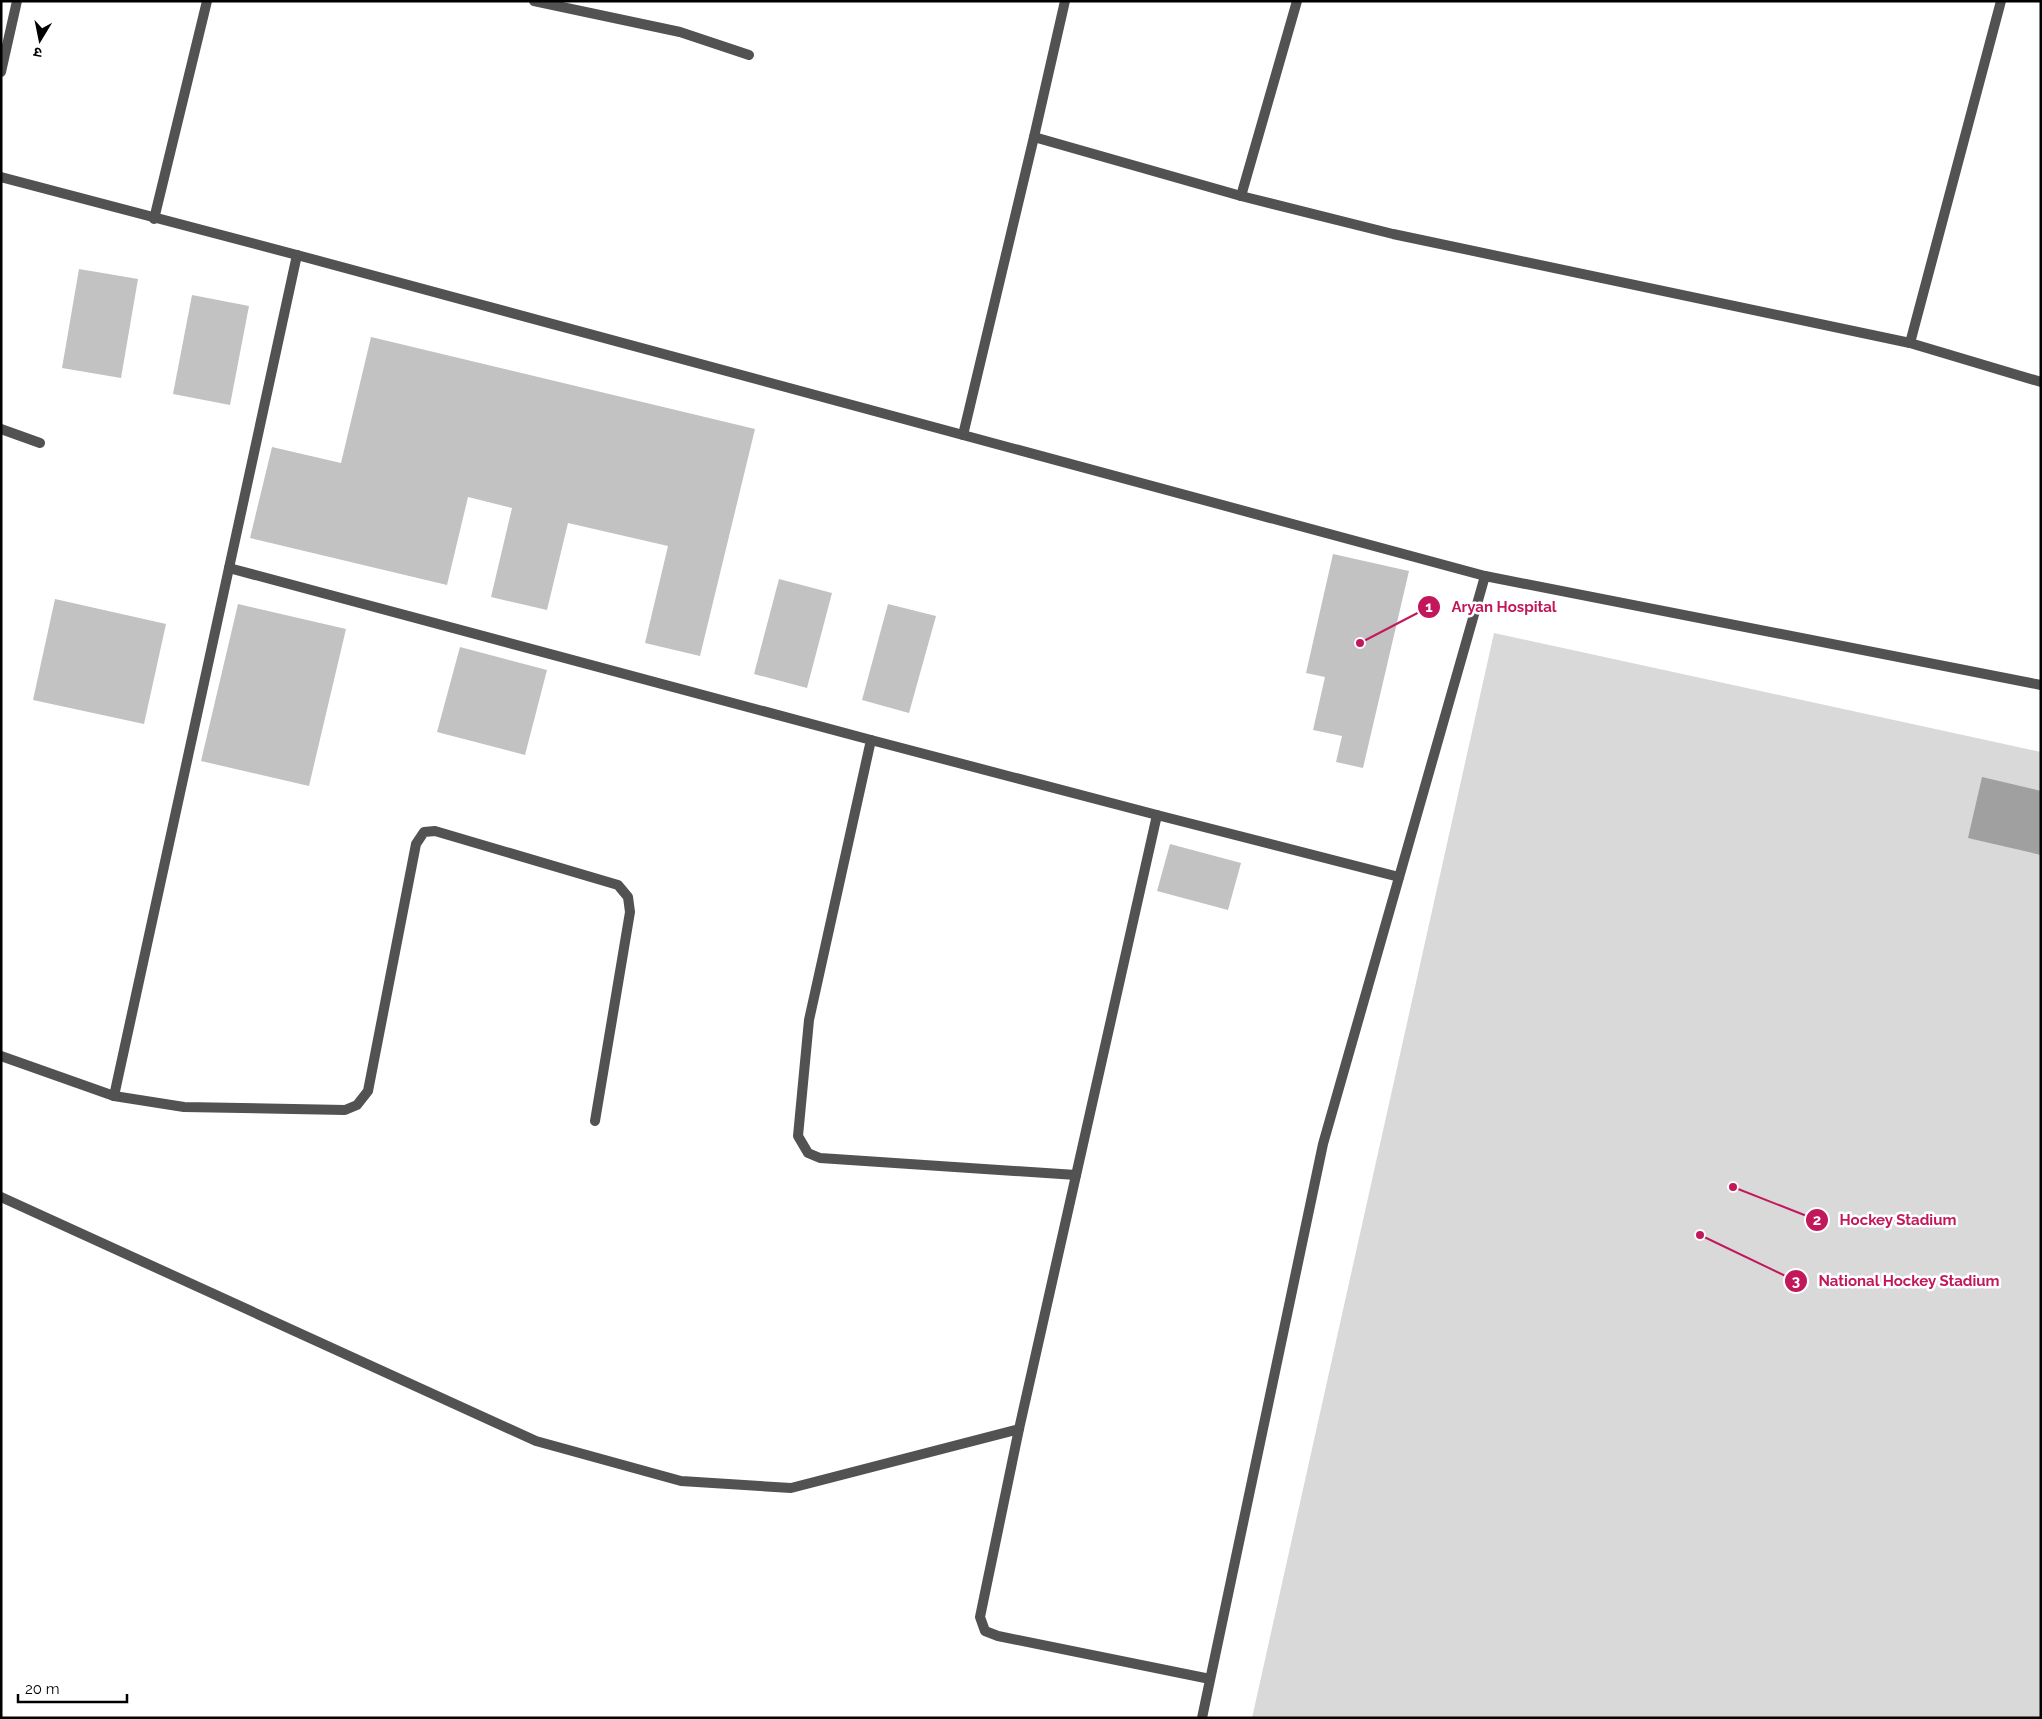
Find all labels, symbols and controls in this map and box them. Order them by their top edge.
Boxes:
north arrow [15,15,65,65]
text: उ [32,44,43,61]
callout: Aryan Hospital [1416,592,1566,622]
text: 1 [1425,598,1433,616]
text: Aryan Hospital [1451,598,1557,616]
callout: Hockey Stadium [1804,1205,1966,1235]
text: 2 [1813,1211,1821,1229]
text: Hockey Stadium [1840,1211,1956,1229]
callout: National Hockey Stadium [1783,1266,2010,1296]
text: 3 [1792,1272,1800,1290]
text: National Hockey Stadium [1818,1272,2000,1290]
scale bar [18,1672,126,1704]
text: 20 m [25,1680,60,1698]

